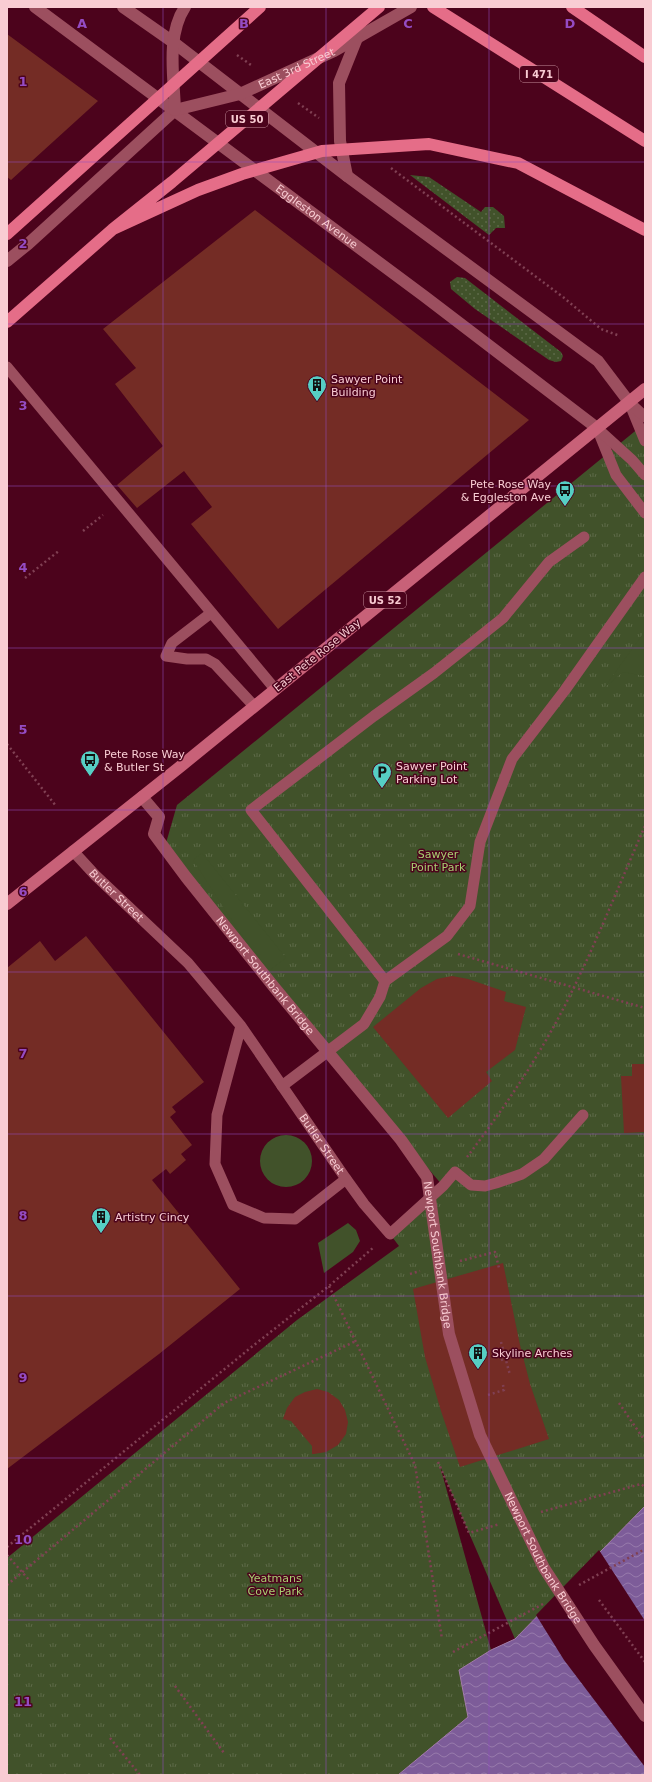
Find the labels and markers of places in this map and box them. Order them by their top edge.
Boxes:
place label: Sawyer Point Building [331,373,403,399]
building icon: Sawyer Point Building [306,374,328,402]
place label: Pete Rose Way & Eggleston Ave [461,478,551,504]
bus stop icon: Pete Rose Way & Eggleston Ave [554,479,576,507]
place label: Pete Rose Way & Butler St [104,748,185,774]
bus stop icon: Pete Rose Way & Butler St [79,749,101,777]
place label: Sawyer Point Parking Lot [396,760,468,786]
parking icon: Sawyer Point Parking Lot [371,761,393,789]
building icon: Artistry Cincy [90,1206,112,1234]
place label: Artistry Cincy [115,1211,190,1224]
building icon: Skyline Arches [467,1342,489,1370]
place label: Skyline Arches [492,1347,572,1360]

